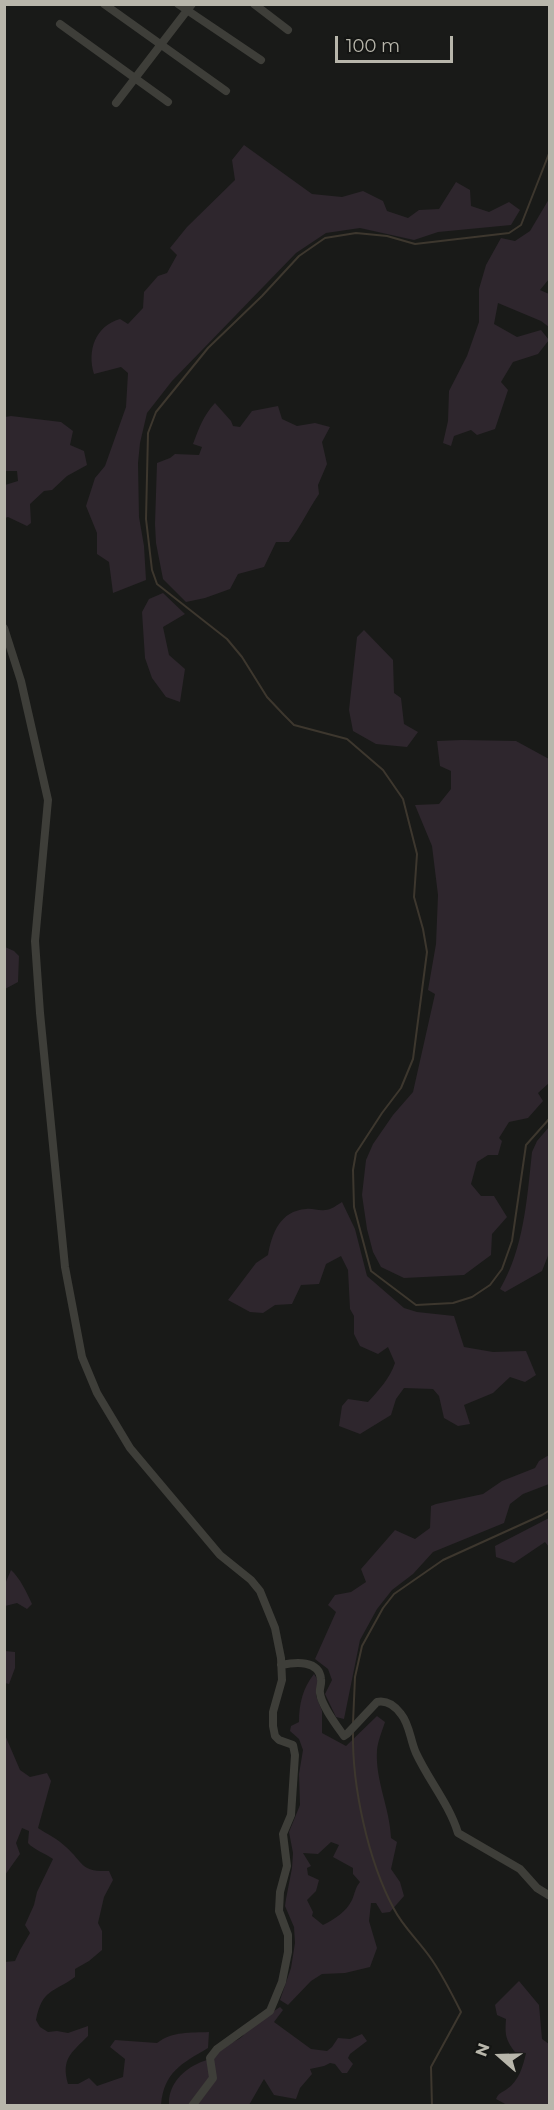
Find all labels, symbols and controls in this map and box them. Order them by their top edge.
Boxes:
scale bar [338,24,456,62]
text: 100 m [346,35,400,57]
north arrow [470,2026,530,2086]
text: N [471,2040,494,2059]

